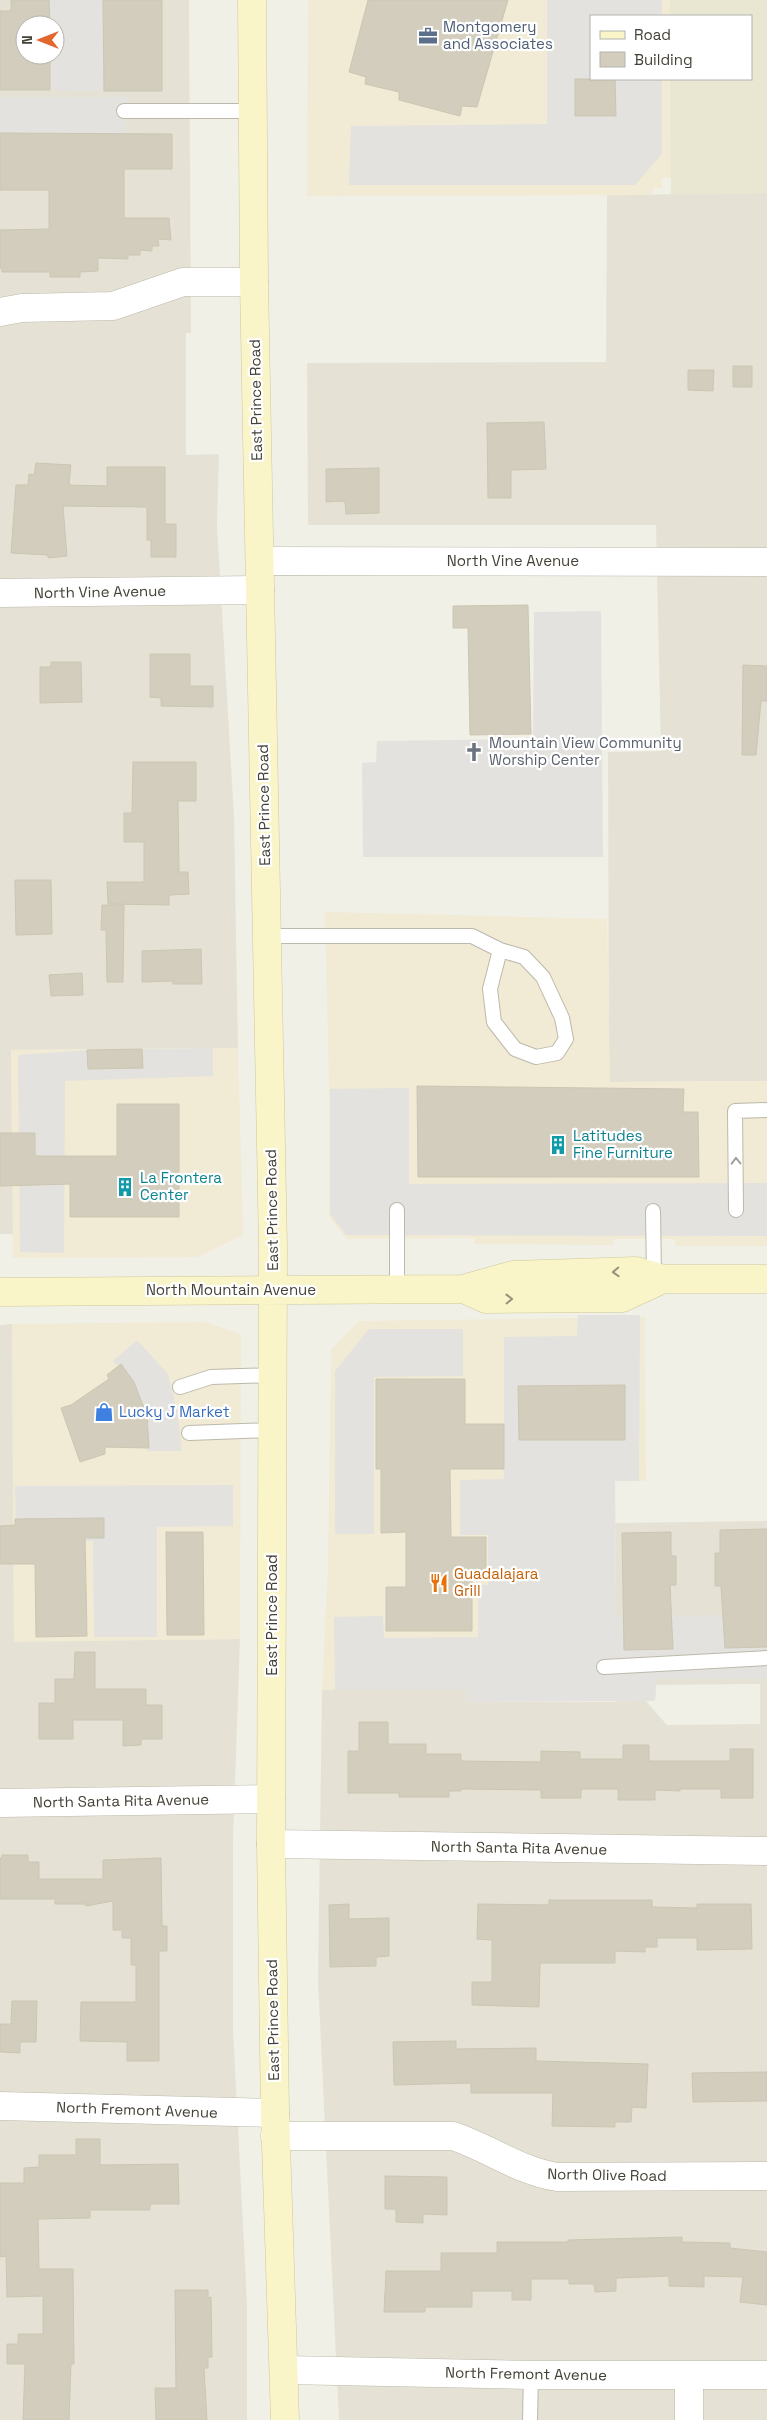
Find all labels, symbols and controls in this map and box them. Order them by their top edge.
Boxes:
north arrow [15,15,65,65]
legend [590,15,752,80]
place label: Montgomery and Associates [443,17,553,53]
office icon: Montgomery and Associates [417,25,439,47]
text: Road [634,25,671,44]
text: N [18,35,36,45]
text: Building [634,50,693,69]
street label: East Prince Road [245,339,266,461]
street label: North Vine Avenue [447,551,579,570]
street label: North Vine Avenue [34,581,166,602]
place label: Mountain View Community Worship Center [489,733,682,769]
church icon: Mountain View Community Worship Center [463,741,485,763]
street label: East Prince Road [253,744,274,866]
place label: Latitudes Fine Furniture [573,1126,673,1162]
building icon: Latitudes Fine Furniture [547,1134,569,1156]
street label: East Prince Road [261,1149,282,1271]
one-way arrow [730,1157,741,1165]
place label: La Frontera Center [140,1168,222,1204]
building icon: La Frontera Center [114,1176,136,1198]
one-way arrow [612,1267,620,1277]
street label: North Mountain Avenue [146,1280,316,1299]
one-way arrow [506,1294,513,1304]
shop icon: Lucky J Market [93,1401,115,1423]
place label: Lucky J Market [119,1402,230,1421]
street label: East Prince Road [262,1554,281,1676]
place label: Guadalajara Grill [454,1564,539,1600]
restaurant icon: Guadalajara Grill [428,1572,450,1594]
street label: North Santa Rita Avenue [33,1789,209,1812]
street label: North Santa Rita Avenue [431,1836,607,1859]
street label: East Prince Road [262,1959,283,2081]
street label: North Fremont Avenue [56,2097,218,2122]
street label: North Olive Road [547,2164,667,2185]
street label: North Fremont Avenue [445,2363,607,2384]

